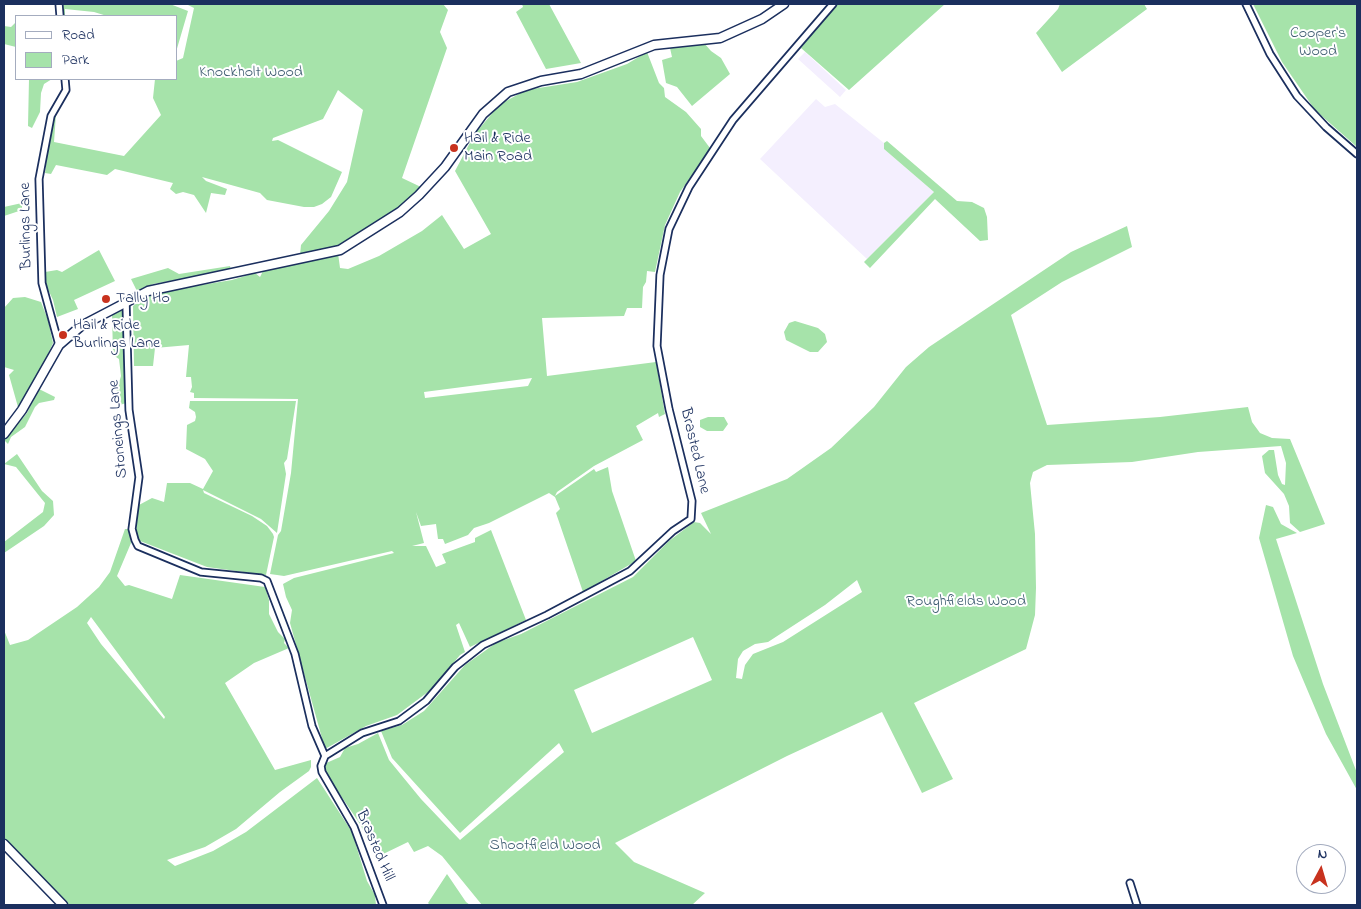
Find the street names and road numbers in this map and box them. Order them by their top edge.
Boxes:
street label: Burlings Lane [17,182,37,270]
street label: Stoneings Lane [105,379,133,479]
street label: Brasted Lane [675,406,713,496]
street label: Brasted Hill [350,807,398,885]

